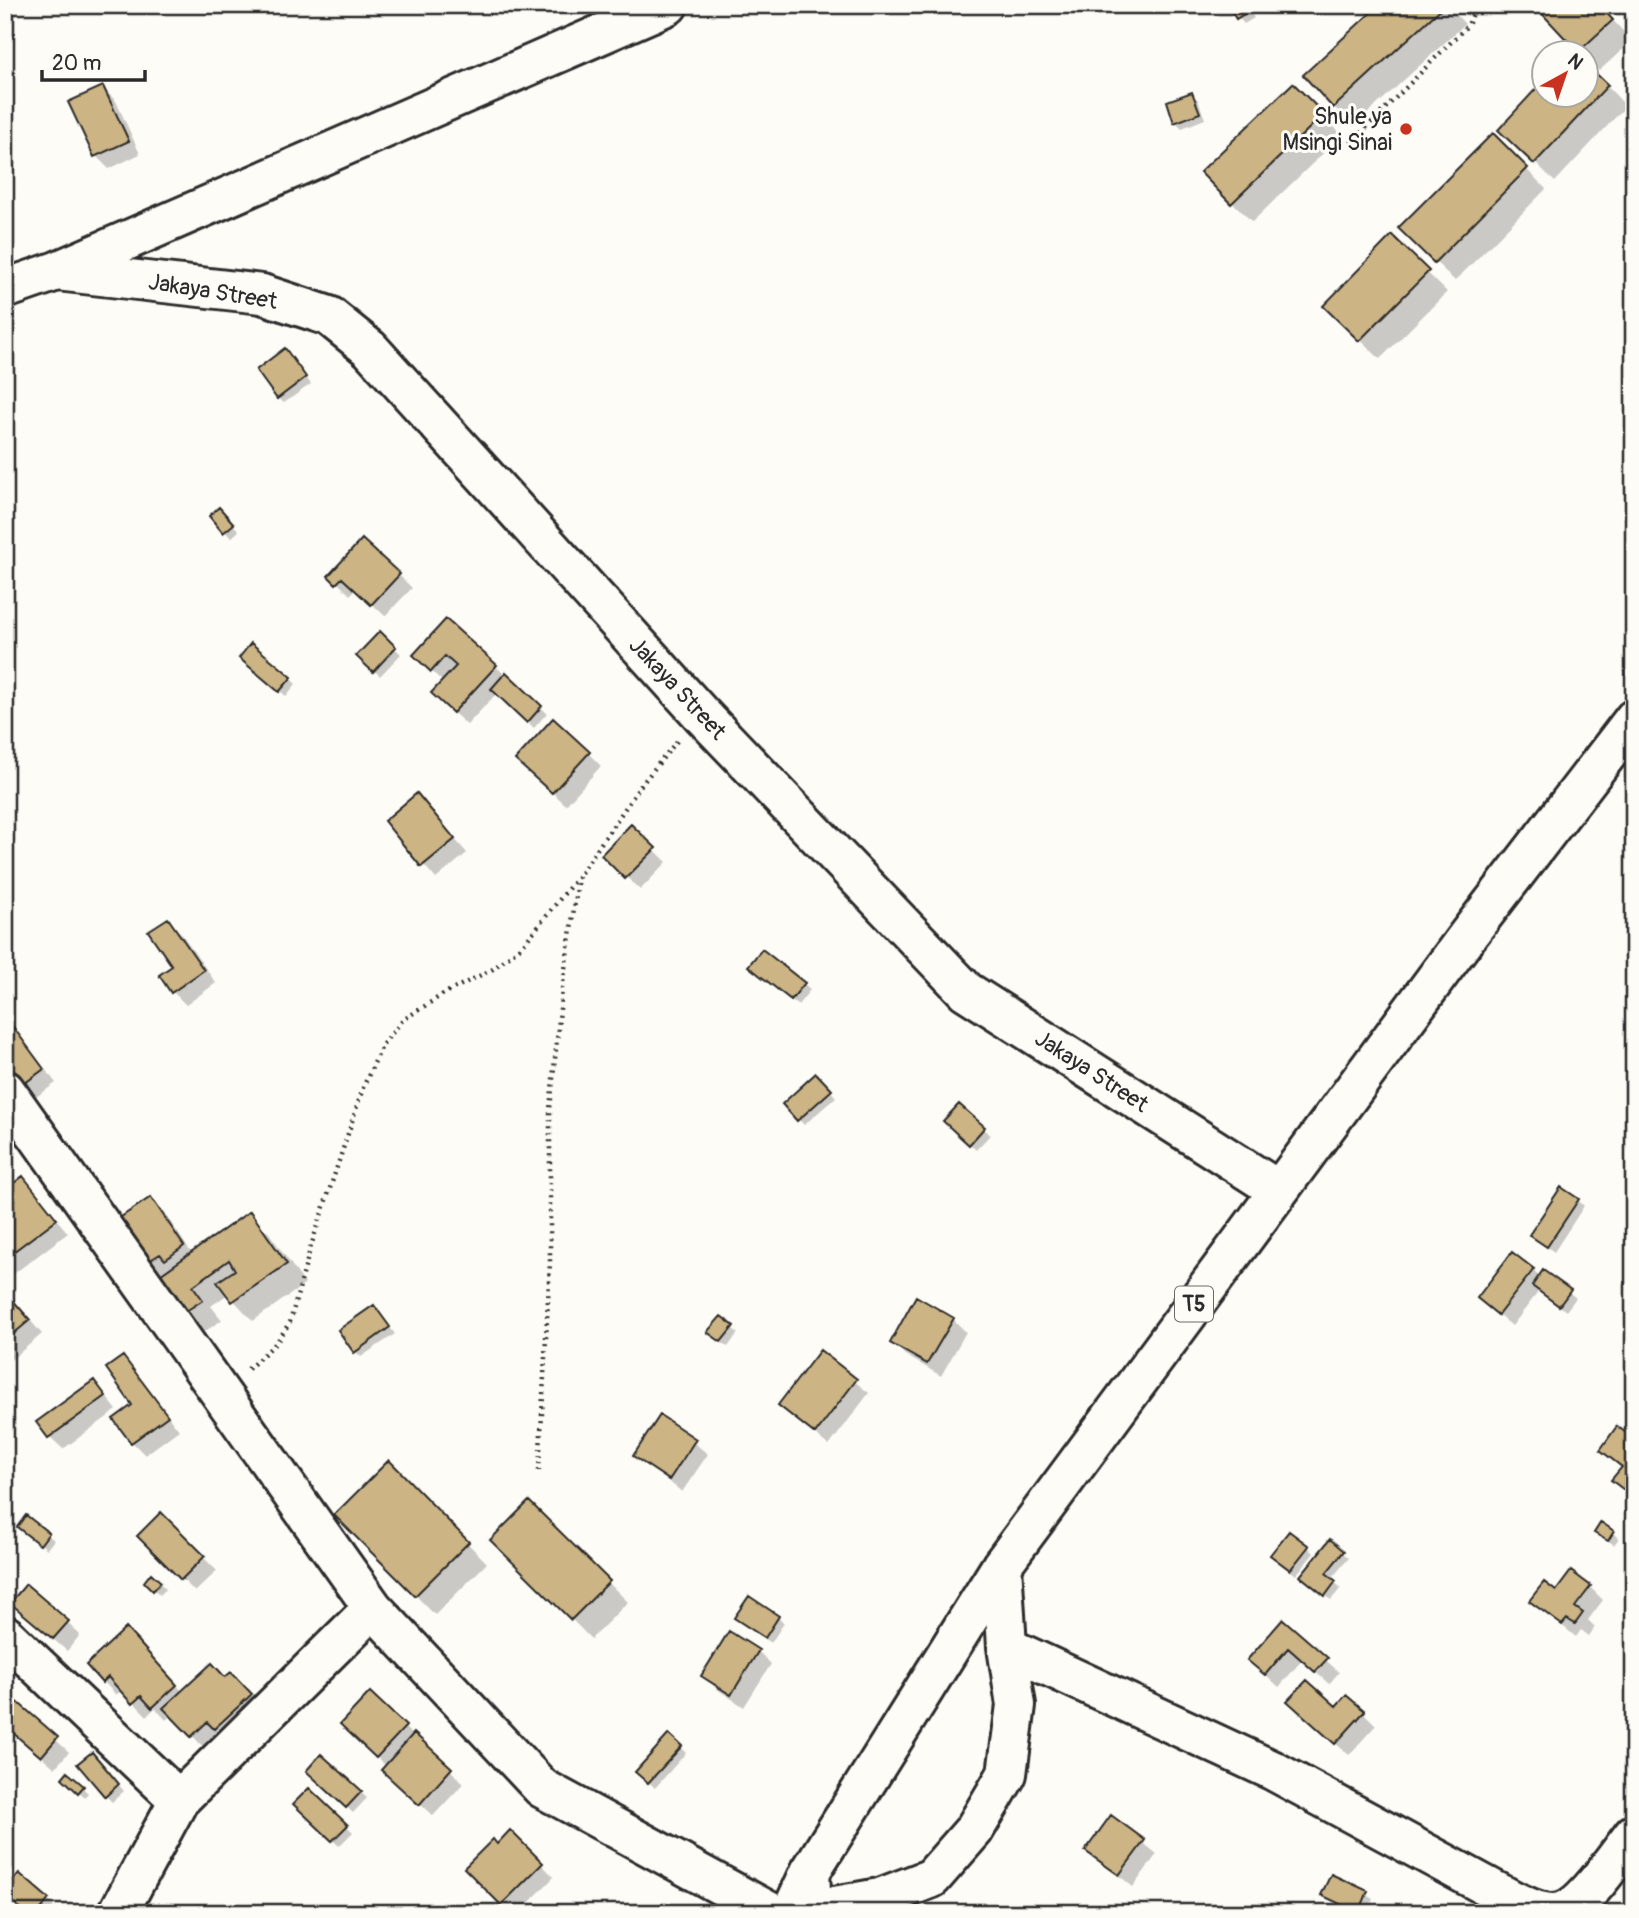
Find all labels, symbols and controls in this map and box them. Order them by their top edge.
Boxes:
scale bar [42,38,145,82]
north arrow [1530,38,1600,108]
text: N [1563,48,1588,75]
text: 20 m [52,50,101,77]
place label: Shule ya Msingi Sinai [1283,102,1392,157]
marker: Shule ya Msingi Sinai [1398,121,1414,137]
street label: Jakaya Street [147,267,280,316]
street label: Jakaya Street [623,631,733,746]
street label: Jakaya Street [1029,1024,1155,1119]
road number: T5 [1175,1286,1213,1322]

